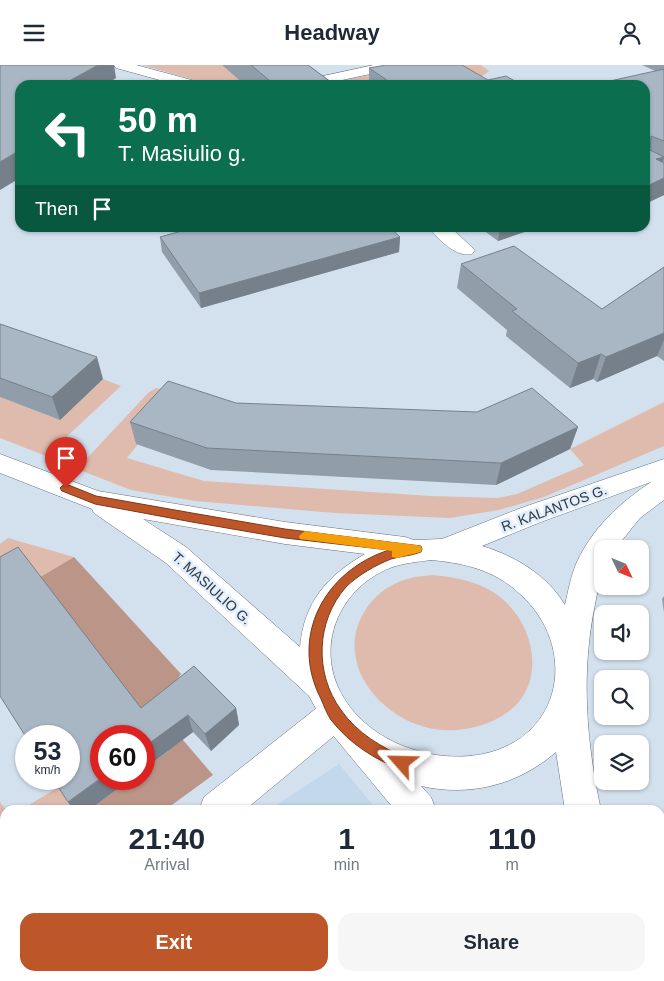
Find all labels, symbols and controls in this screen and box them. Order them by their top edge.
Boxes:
icon: menu [20,19,48,47]
icon: person [616,19,644,47]
text: Headway [284,20,380,45]
icon: left [35,100,100,165]
text: 50 m [118,100,198,139]
text: T. Masiulio g. [118,141,246,166]
icon: arrive [88,195,116,223]
text: Then [35,198,78,219]
pin [45,437,87,488]
icon: arrive [52,444,80,472]
street label: R. KALANTOS G. [499,482,609,534]
north arrow [594,540,649,595]
map controls [594,540,649,790]
street label: T. MASIULIO G. [169,548,255,628]
button: sound [594,605,649,660]
button: search [594,670,649,725]
speed limit sign: 60 [90,725,155,790]
button: layers [594,735,649,790]
position arrow [375,736,427,788]
text: 53 [34,737,61,765]
text: km/h [34,763,61,777]
text: 21:40 [129,822,205,855]
text: 1 [338,822,355,855]
text: 110 [488,822,536,855]
text: Arrival [144,856,190,873]
text: min [334,856,360,873]
text: m [506,856,519,873]
button: Exit [20,913,328,971]
button: Share [338,913,645,971]

